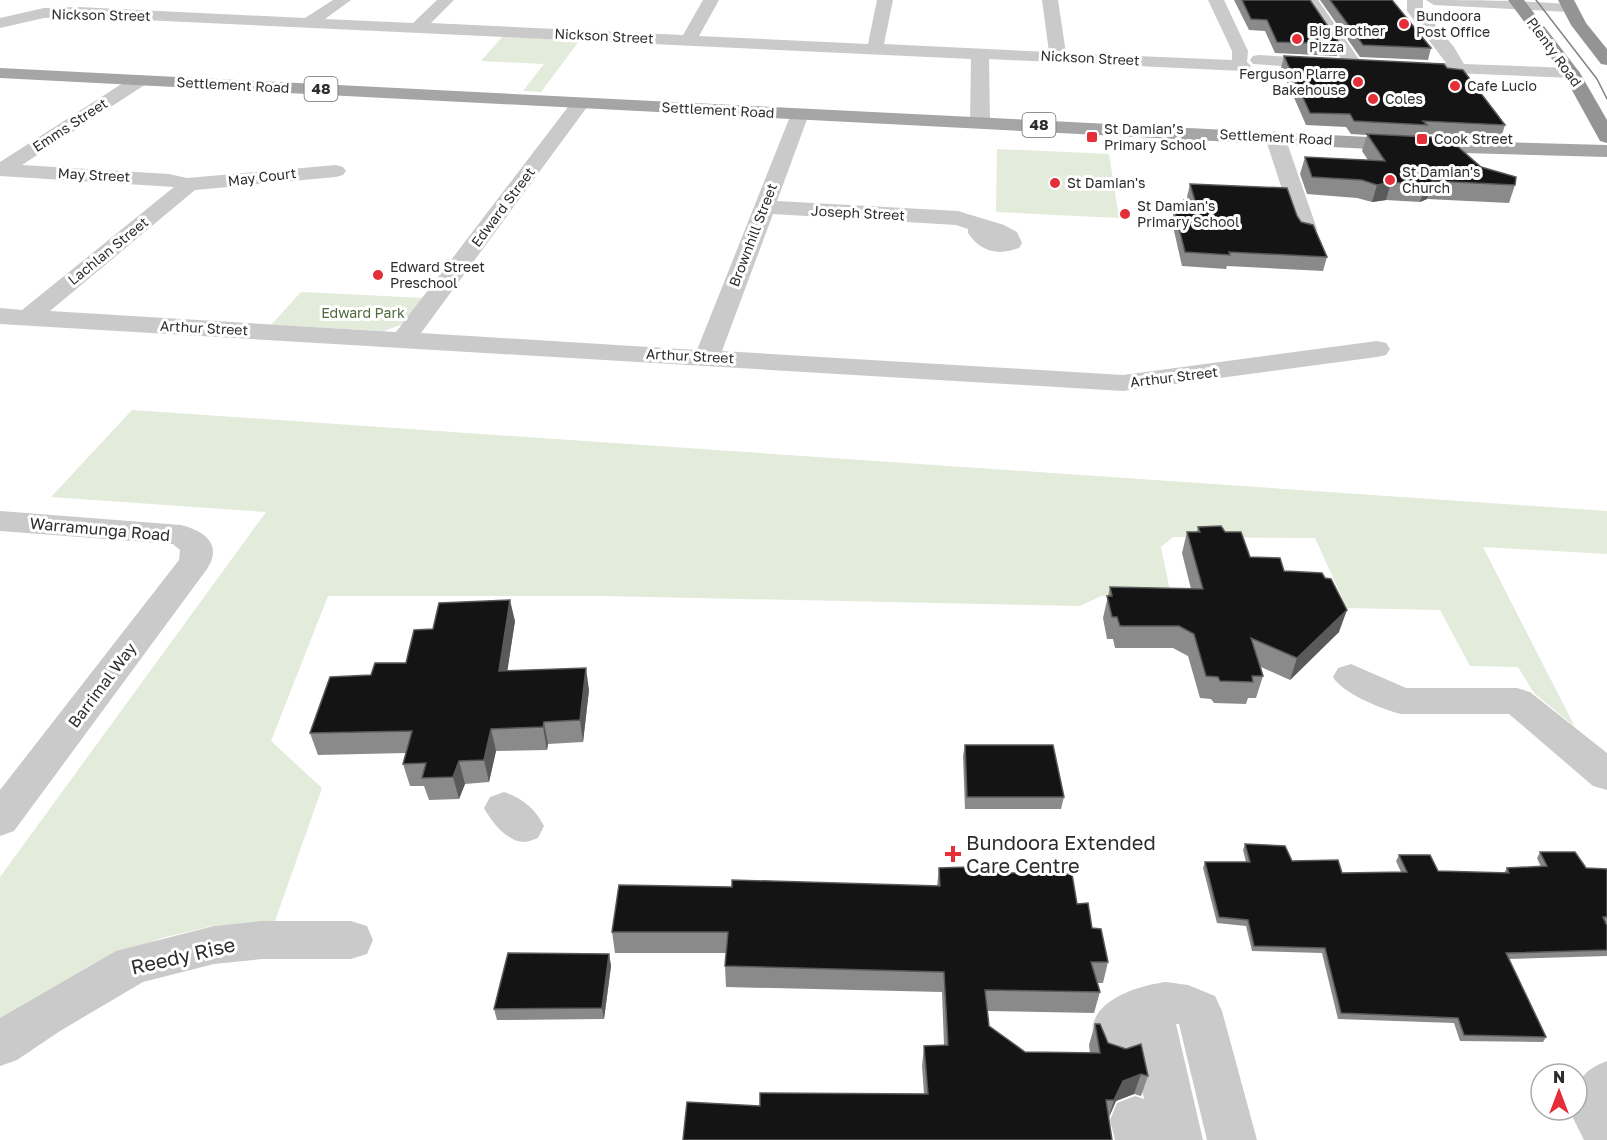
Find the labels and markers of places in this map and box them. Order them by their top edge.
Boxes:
place label: Bundoora Post Office [1416,7,1490,40]
marker: Bundoora Post Office [1397,17,1411,31]
place label: Big Brother Pizza [1309,22,1386,55]
marker: Big Brother Pizza [1290,32,1304,46]
place label: Ferguson Plarre Bakehouse [1239,65,1346,98]
marker: Ferguson Plarre Bakehouse [1351,75,1365,89]
place label: Cafe Lucio [1467,77,1537,94]
marker: Cafe Lucio [1448,79,1462,93]
place label: Coles [1385,90,1423,107]
marker: Coles [1366,92,1380,106]
place label: St Damian’s Primary School [1104,120,1206,153]
marker: St Damian’s Primary School [1085,130,1099,144]
place label: Cook Street [1434,130,1513,147]
marker: Cook Street [1415,132,1429,146]
place label: St Damian's Church [1402,163,1481,196]
marker: St Damian's Church [1383,173,1397,187]
place label: St Damian's [1067,174,1146,191]
marker: St Damian's [1048,176,1062,190]
place label: St Damian's Primary School [1137,197,1239,230]
marker: St Damian's Primary School [1118,207,1132,221]
place label: Edward Street Preschool [390,258,485,291]
marker: Edward Street Preschool [371,268,385,282]
place label: Bundoora Extended Care Centre [966,830,1156,877]
marker: Bundoora Extended Care Centre [944,845,962,863]

